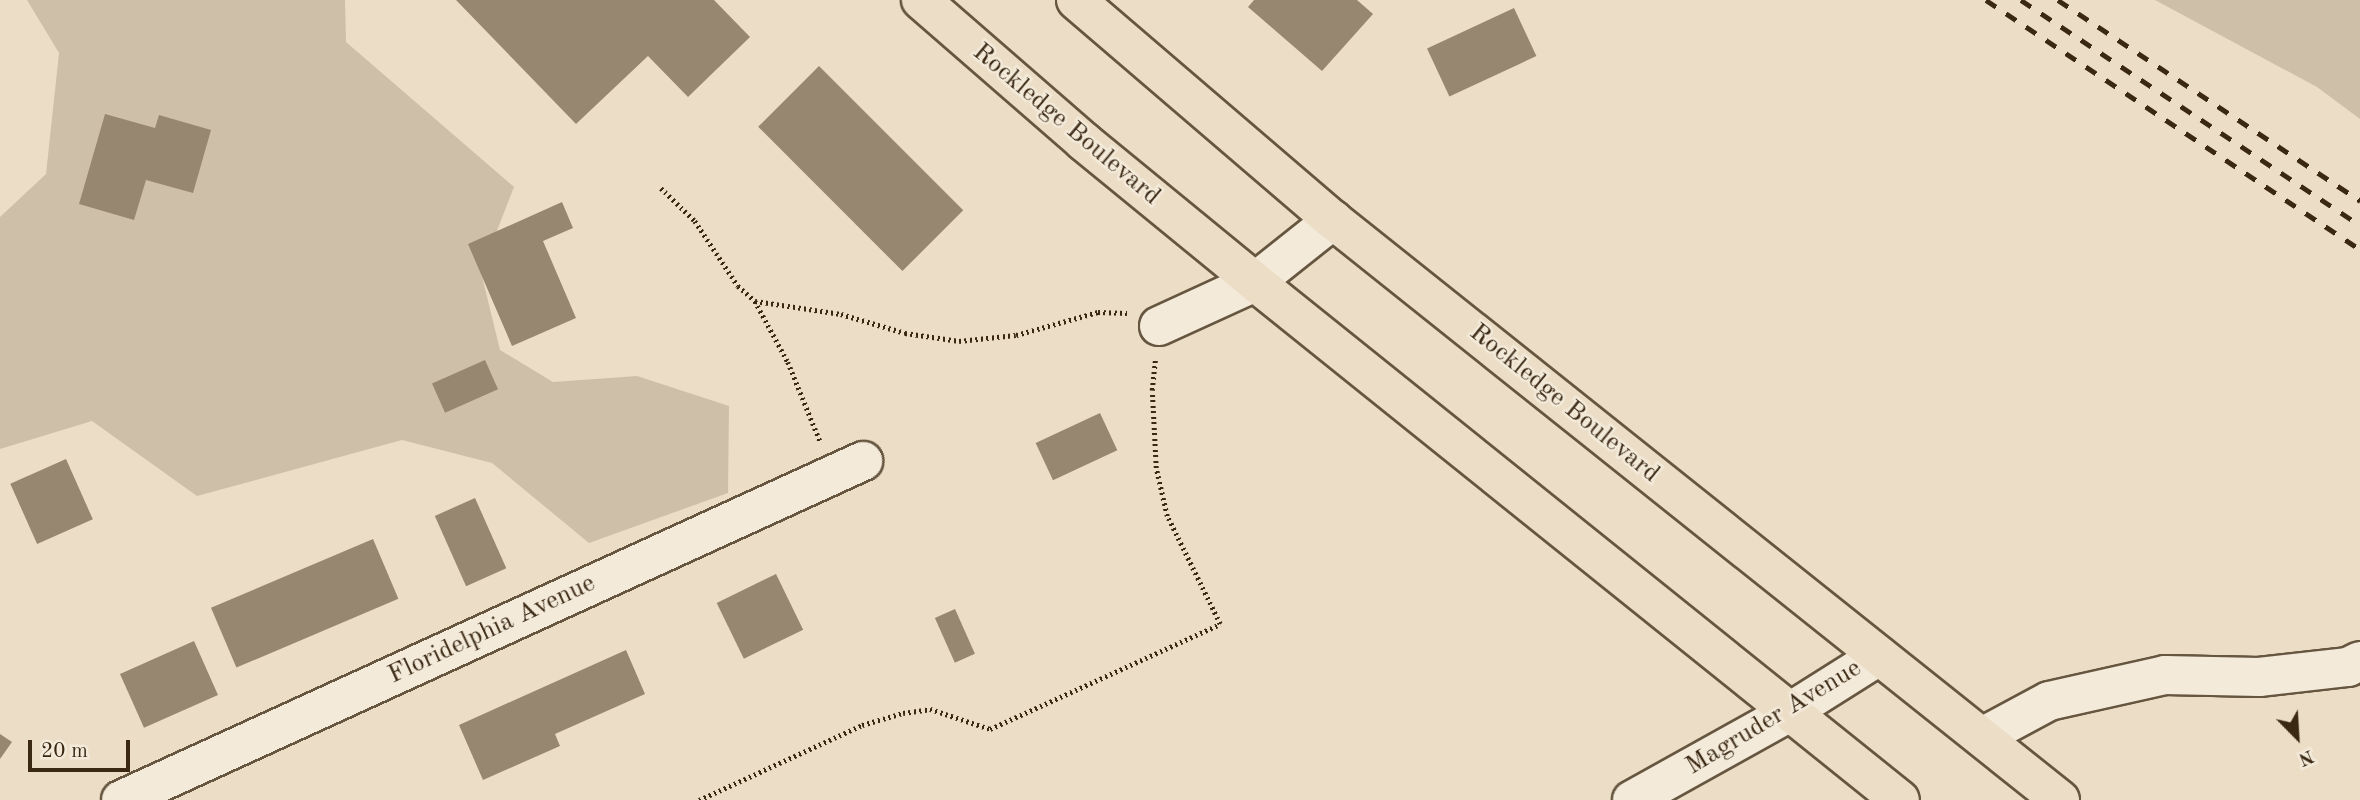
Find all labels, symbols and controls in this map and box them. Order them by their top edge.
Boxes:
street label: Rockledge Boulevard [966,37,1166,213]
street label: Rockledge Boulevard [1463,318,1665,490]
street label: Floridelphia Avenue [383,568,601,692]
street label: Magruder Avenue [1681,653,1867,783]
north arrow [2262,702,2332,772]
scale bar [32,726,133,770]
text: 20 m [41,741,88,762]
text: N [2295,745,2316,768]

